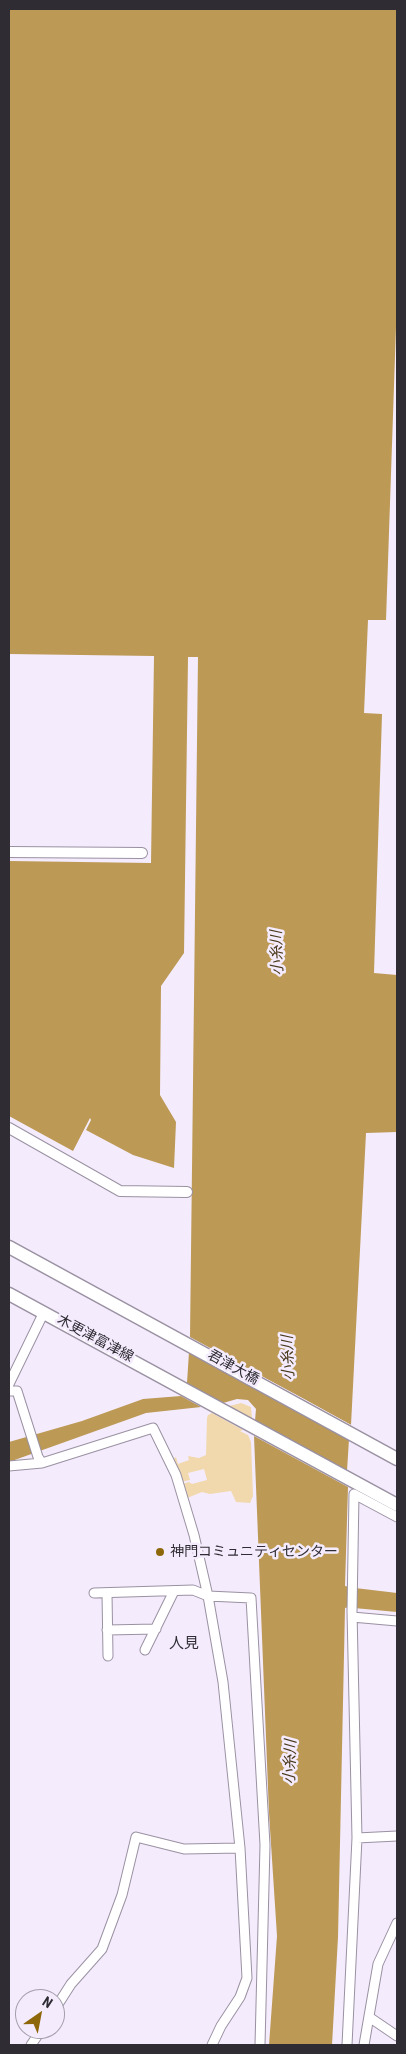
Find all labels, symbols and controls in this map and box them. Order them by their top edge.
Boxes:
water label: 小糸川 [268,930,288,976]
street label: 木更津富津線 [54,1312,136,1366]
water label: 小糸川 [279,1335,299,1381]
street label: 君津大橋 [204,1347,262,1389]
place label: 神門コミュニティセンター [170,1544,338,1560]
marker: 神門コミュニティセンター [154,1546,166,1558]
district label: 人見 [169,1635,199,1653]
water label: 小糸川 [281,1739,301,1785]
north arrow [15,1989,65,2039]
text: N [40,1993,56,2011]

